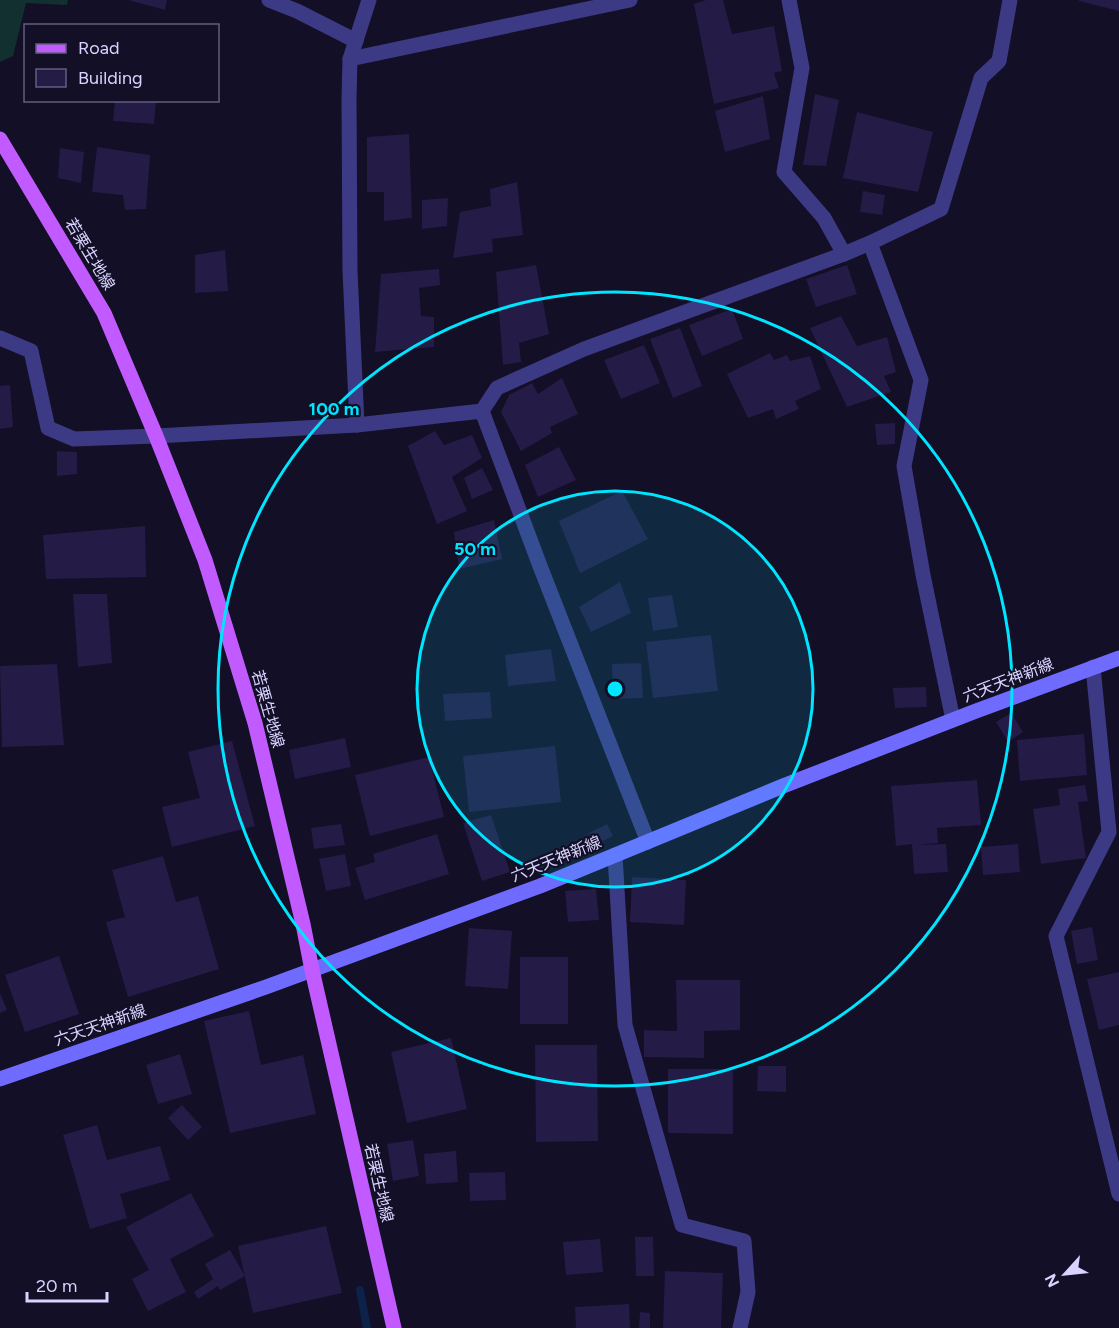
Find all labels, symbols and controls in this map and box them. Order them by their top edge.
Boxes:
legend [24,24,219,102]
text: Road [78,37,119,59]
text: Building [78,67,143,89]
street label: 若栗生地線 [61,215,119,293]
text: 100 m [309,398,359,420]
text: 50 m [454,538,496,560]
street label: 六天天神新線 [960,654,1056,706]
street label: 若栗生地線 [248,668,288,750]
centre of rings [605,679,625,699]
street label: 六天天神新線 [508,832,604,886]
street label: 六天天神新線 [52,1000,148,1050]
street label: 若栗生地線 [361,1142,397,1224]
north arrow [1035,1244,1095,1304]
scale bar [27,1265,106,1303]
text: N [1041,1271,1063,1290]
text: 20 m [36,1275,77,1297]

